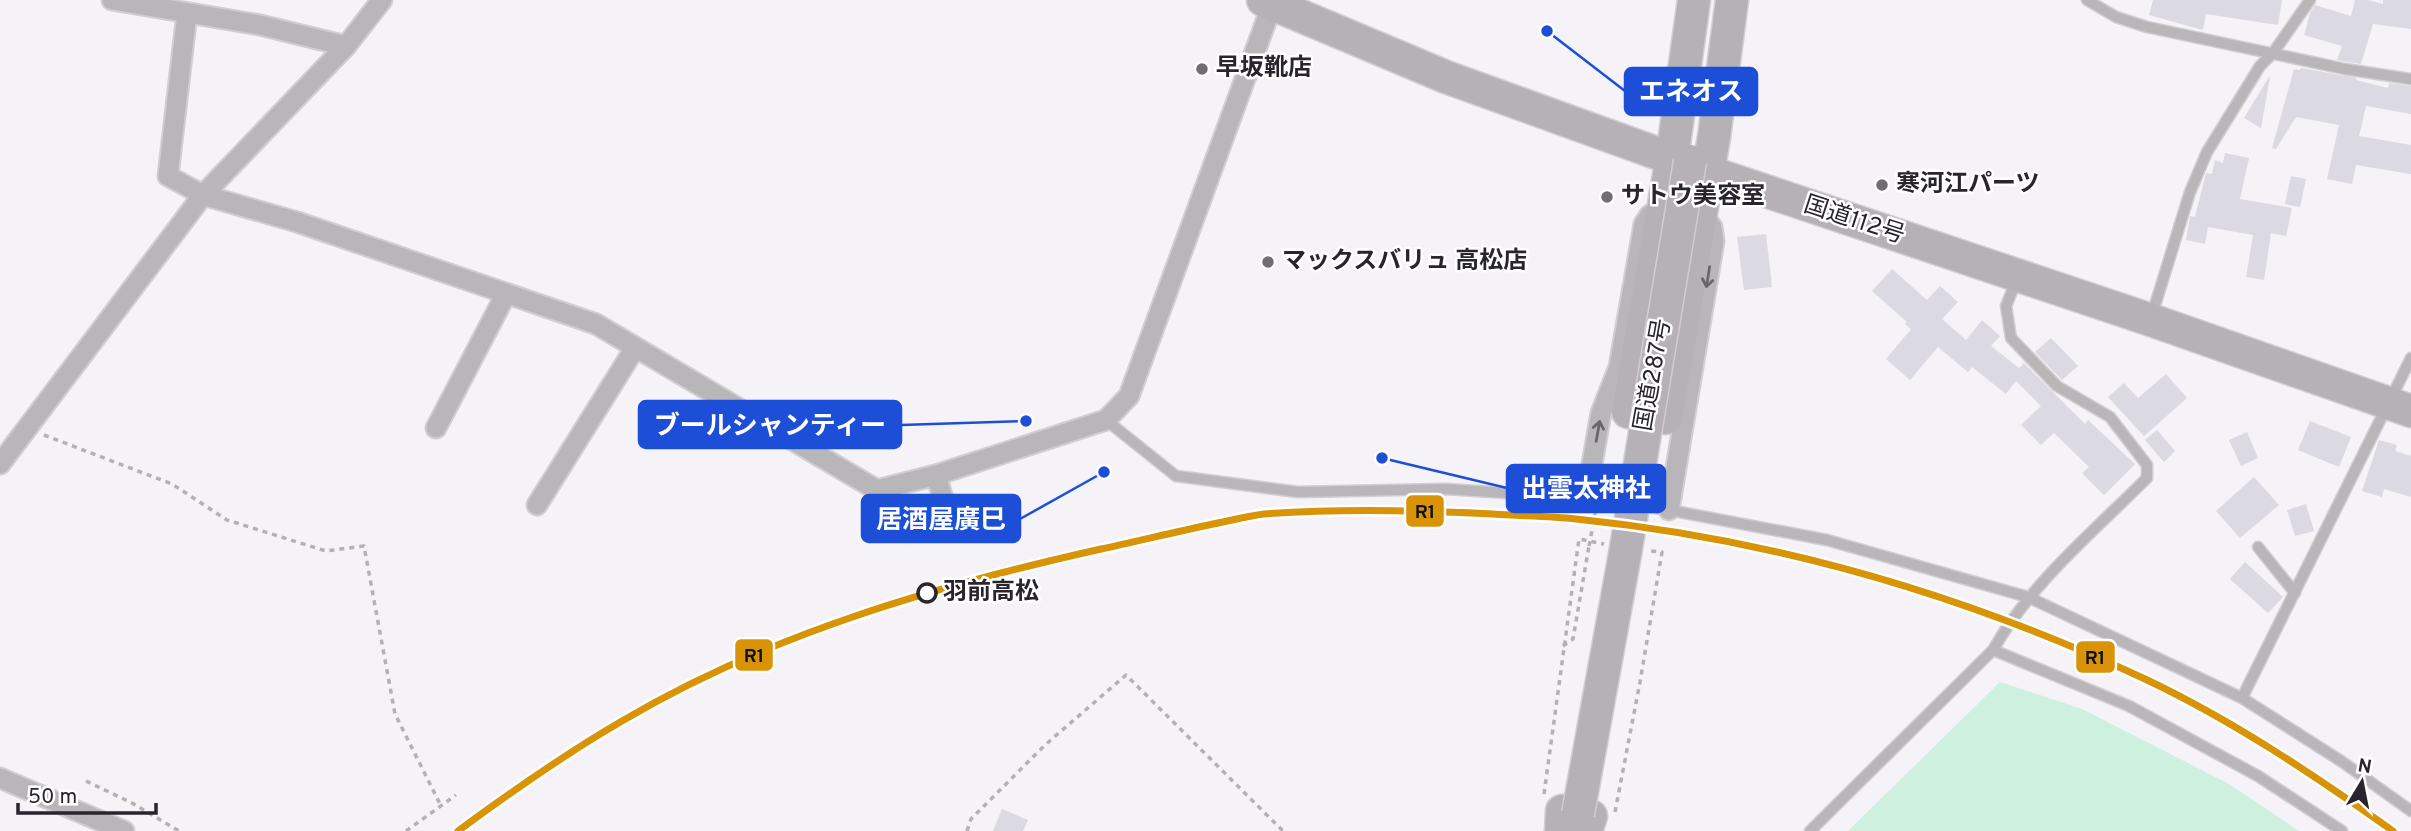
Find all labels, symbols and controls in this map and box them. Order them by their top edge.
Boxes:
place label: 早坂靴店 [1216,54,1312,84]
marker: 早坂靴店 [1194,61,1210,77]
callout: エネオス [1625,68,1757,115]
text: エネオス [1639,77,1743,110]
place label: 寒河江パーツ [1896,170,2040,200]
marker: 寒河江パーツ [1874,177,1890,193]
place label: サトウ美容室 [1621,182,1765,212]
marker: サトウ美容室 [1599,189,1615,205]
street label: 国道112号 [1800,191,1908,251]
place label: マックスバリュ 高松店 [1282,247,1527,277]
marker: マックスバリュ 高松店 [1260,254,1276,270]
one-way arrow [1701,265,1714,288]
street label: 国道287号 [1629,316,1679,434]
callout: ブールシャンティー [639,401,901,448]
text: ブールシャンティー [654,411,886,444]
one-way arrow [1592,420,1605,443]
callout: 出雲太神社 [1507,465,1665,512]
text: 出雲太神社 [1521,474,1651,507]
line badge: R1 [1405,494,1445,528]
callout: 居酒屋廣巳 [862,495,1020,542]
text: R1 [1415,501,1435,525]
text: 居酒屋廣巳 [876,505,1006,538]
place label: 羽前高松 [943,578,1039,608]
marker: 羽前高松 [917,583,937,603]
line badge: R1 [734,638,774,672]
line badge: R1 [2075,640,2116,674]
text: R1 [744,645,764,669]
text: R1 [2085,647,2105,671]
north arrow [2327,747,2397,817]
text: N [2356,754,2373,780]
scale bar [18,772,156,816]
text: 50 m [28,784,77,811]

